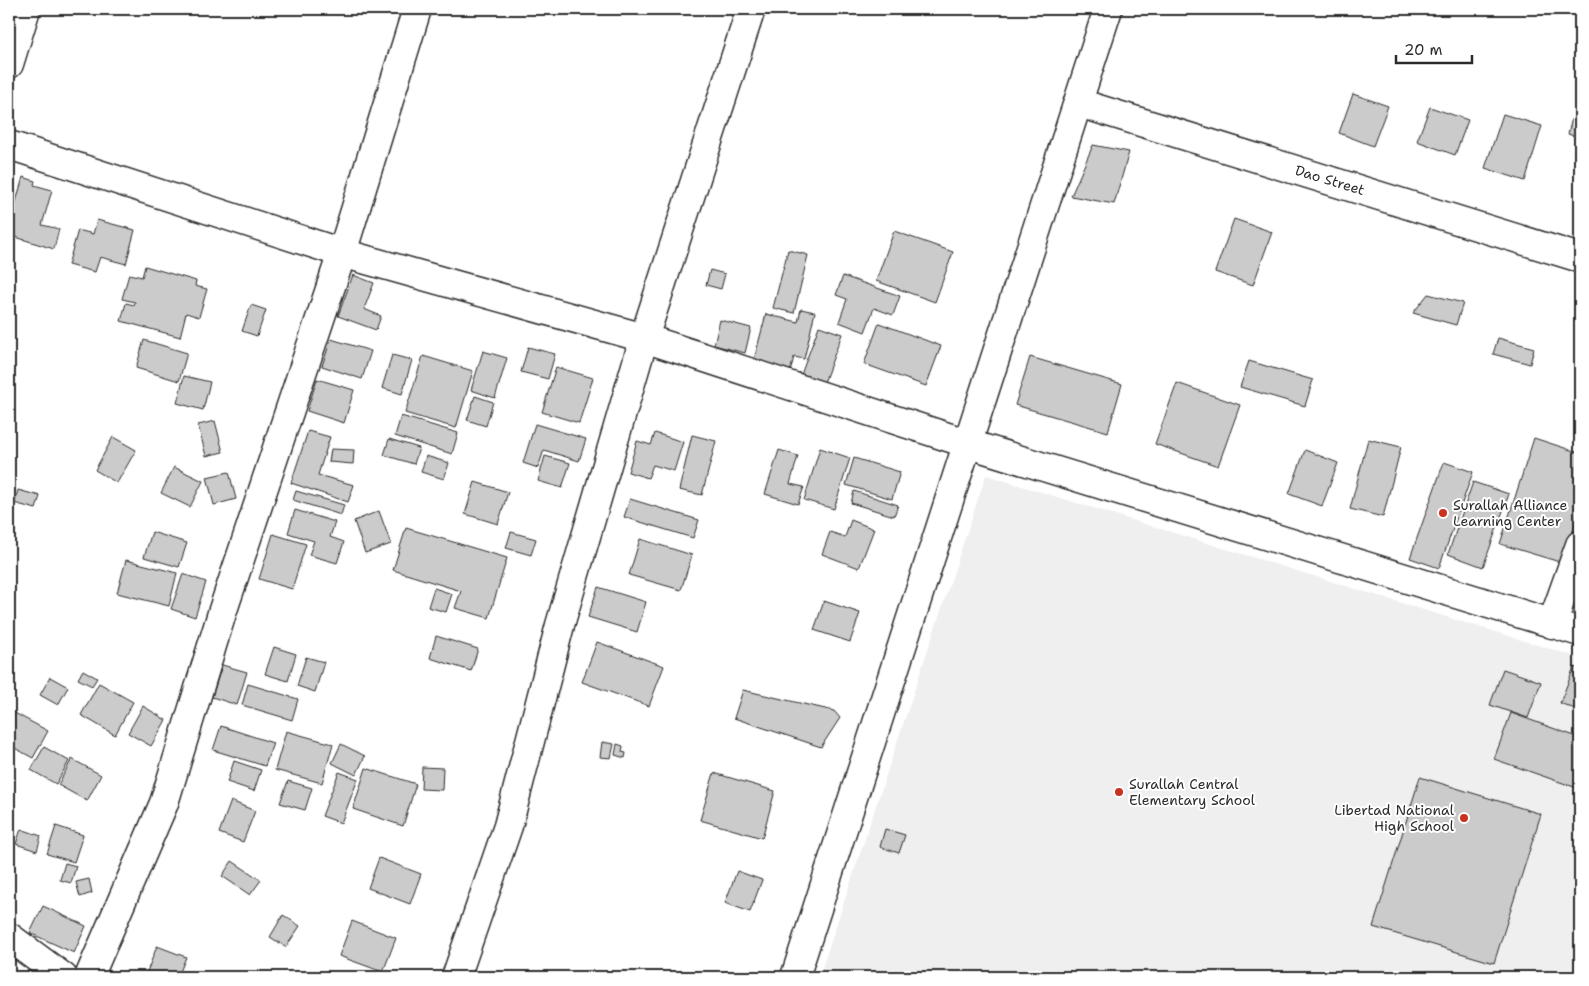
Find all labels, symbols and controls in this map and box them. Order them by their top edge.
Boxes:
scale bar [1396,32,1473,64]
text: 20 m [1404,40,1443,60]
street label: Dao Street [1293,161,1367,199]
place label: Surallah Alliance Learning Center [1453,496,1568,530]
marker: Surallah Alliance Learning Center [1437,507,1449,519]
place label: Surallah Central Elementary School [1129,775,1256,809]
marker: Surallah Central Elementary School [1113,786,1125,798]
place label: Libertad National High School [1334,801,1455,835]
marker: Libertad National High School [1458,812,1470,824]

